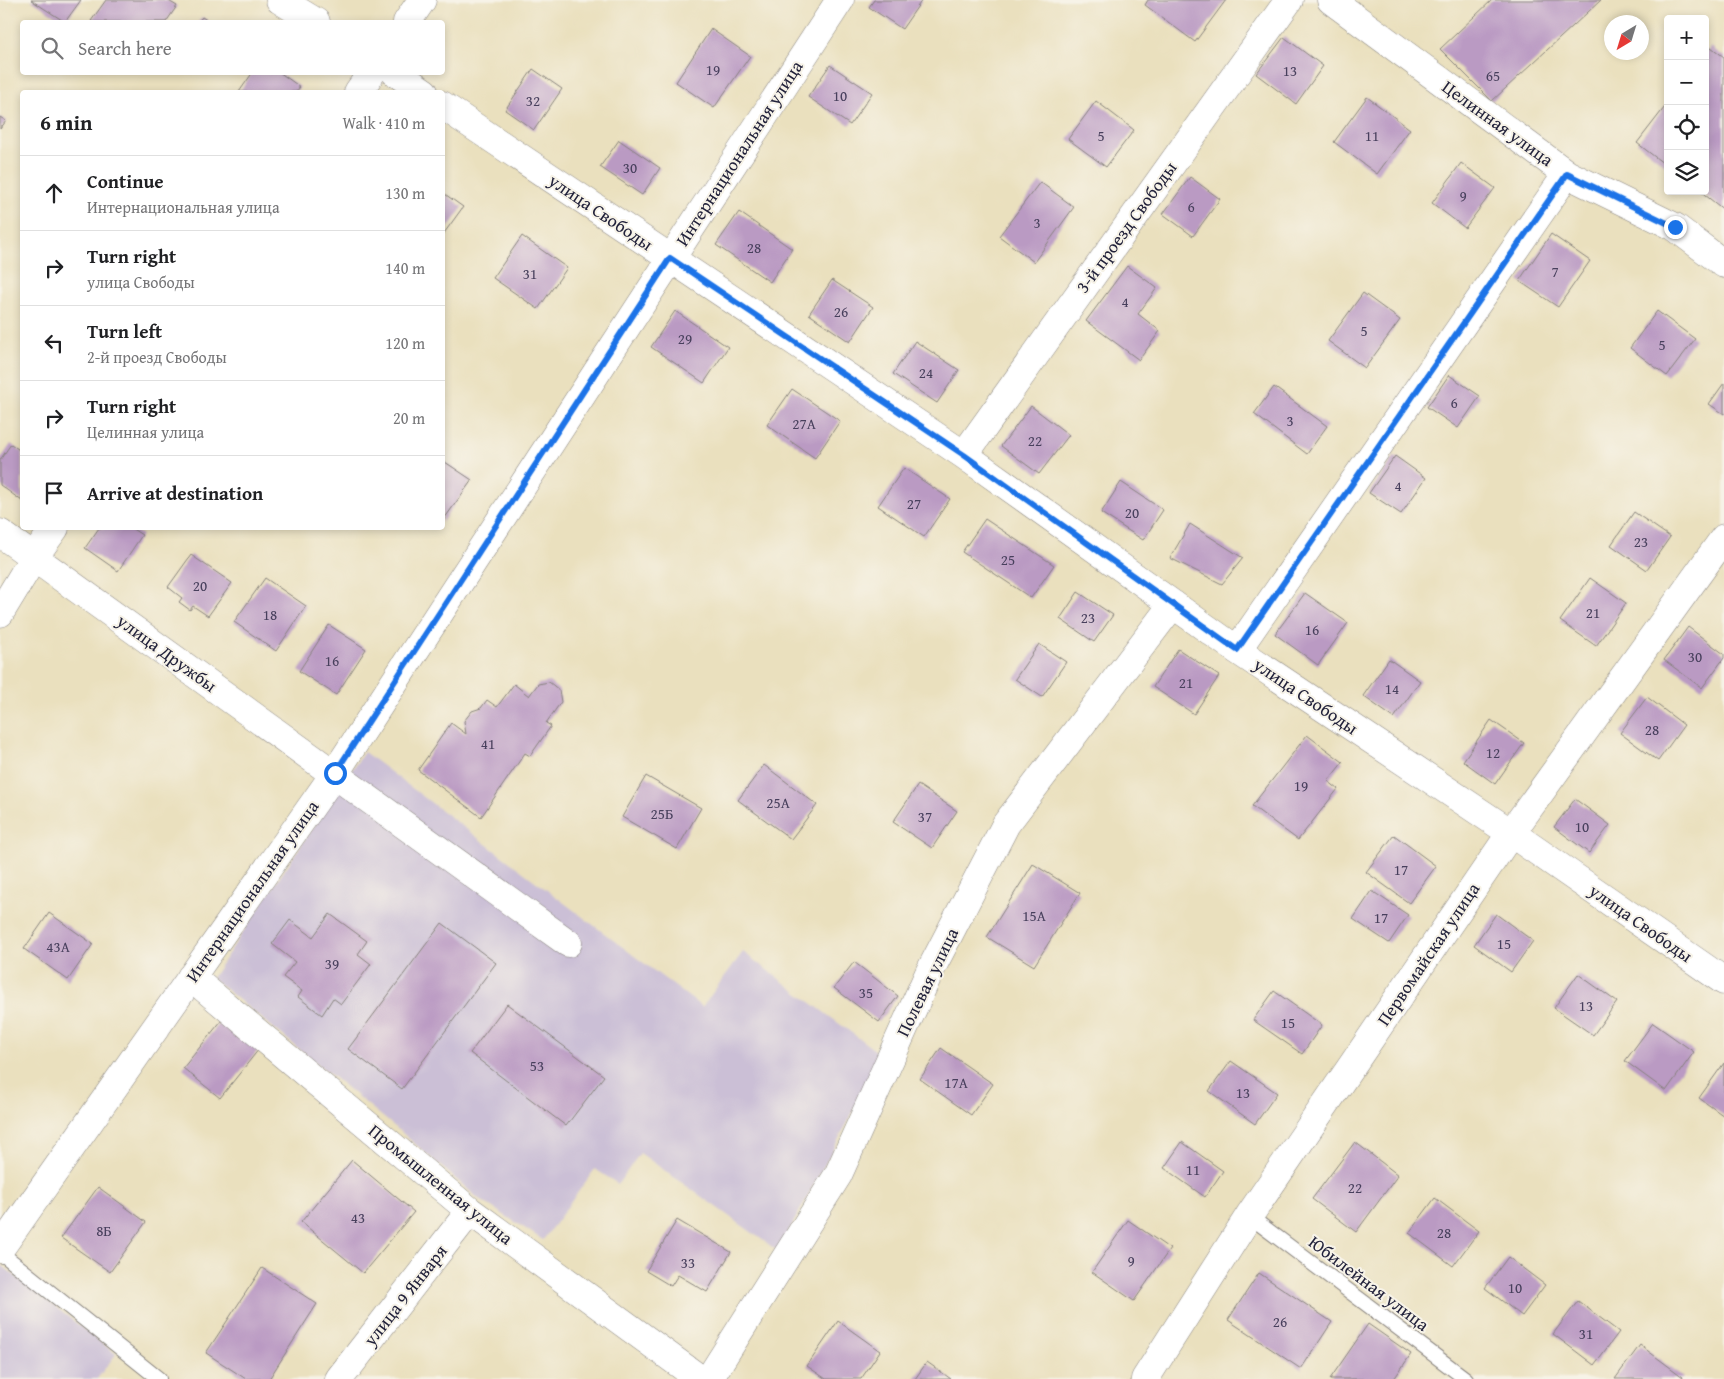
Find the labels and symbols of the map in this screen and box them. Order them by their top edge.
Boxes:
north arrow [1604,15,1649,60]
street label: Интернациональная улица [669,54,810,251]
house number: 19 [706,59,720,80]
house number: 13 [1283,60,1297,81]
house number: 65 [1486,65,1500,86]
street label: Целинная улица [1437,73,1560,173]
house number: 10 [833,85,847,106]
house number: 32 [526,90,540,111]
house number: 5 [1097,125,1105,146]
house number: 11 [1365,125,1379,146]
street label: 3-й проезд Свободы [1069,155,1183,298]
house number: 30 [623,157,637,178]
street label: улица Свободы [542,166,659,257]
house number: 9 [1459,185,1467,206]
house number: 6 [1187,196,1195,217]
house number: 3 [1033,212,1041,233]
route end [1664,216,1687,239]
house number: 28 [747,237,761,258]
house number: 7 [1551,261,1559,282]
house number: 31 [523,263,537,284]
house number: 4 [1121,291,1129,312]
house number: 26 [834,301,848,322]
house number: 5 [1360,320,1368,341]
house number: 29 [678,328,692,349]
house number: 5 [1658,334,1666,355]
house number: 24 [919,362,933,383]
house number: 6 [1450,392,1458,413]
house number: 3 [1286,410,1294,431]
house number: 27А [792,413,816,434]
house number: 22 [1028,430,1042,451]
house number: 4 [1394,475,1402,496]
house number: 27 [907,493,921,514]
house number: 20 [1125,502,1139,523]
house number: 23 [1634,531,1648,552]
house number: 25 [1001,549,1015,570]
house number: 20 [193,575,207,596]
house number: 21 [1586,602,1600,623]
house number: 18 [263,604,277,625]
street label: улица Дружбы [111,607,223,699]
house number: 23 [1081,607,1095,628]
house number: 16 [1305,619,1319,640]
house number: 30 [1688,646,1702,667]
house number: 16 [325,650,339,671]
street label: улица Свободы [1247,650,1364,741]
house number: 21 [1179,672,1193,693]
house number: 14 [1385,678,1399,699]
house number: 28 [1645,719,1659,740]
house number: 41 [481,733,495,754]
house number: 12 [1486,742,1500,763]
route start [324,762,347,785]
house number: 19 [1294,775,1308,796]
house number: 25А [766,792,790,813]
street label: Интернациональная улица [179,794,325,987]
house number: 25Б [651,803,673,824]
house number: 37 [918,806,932,827]
house number: 10 [1575,816,1589,837]
house number: 17 [1394,859,1408,880]
street label: Первомайская улица [1370,877,1486,1031]
street label: улица Свободы [1583,877,1699,969]
house number: 15А [1022,905,1046,926]
house number: 17 [1374,907,1388,928]
street label: Полевая улица [889,923,965,1041]
house number: 15 [1497,933,1511,954]
house number: 43А [46,936,70,957]
house number: 39 [325,953,339,974]
house number: 35 [859,982,873,1003]
house number: 13 [1579,995,1593,1016]
house number: 15 [1281,1012,1295,1033]
house number: 53 [530,1055,544,1076]
house number: 17А [944,1072,968,1093]
house number: 13 [1236,1082,1250,1103]
street label: Промышленная улица [363,1117,519,1251]
house number: 11 [1186,1159,1200,1180]
house number: 22 [1348,1177,1362,1198]
house number: 43 [351,1207,365,1228]
house number: 8Б [96,1220,112,1241]
house number: 28 [1437,1222,1451,1243]
street label: Юбилейная улица [1303,1229,1435,1338]
street label: улица 9 Января [356,1238,453,1352]
house number: 9 [1127,1250,1135,1271]
house number: 33 [681,1252,695,1273]
house number: 10 [1508,1277,1522,1298]
house number: 26 [1273,1311,1287,1332]
house number: 31 [1579,1323,1593,1344]

